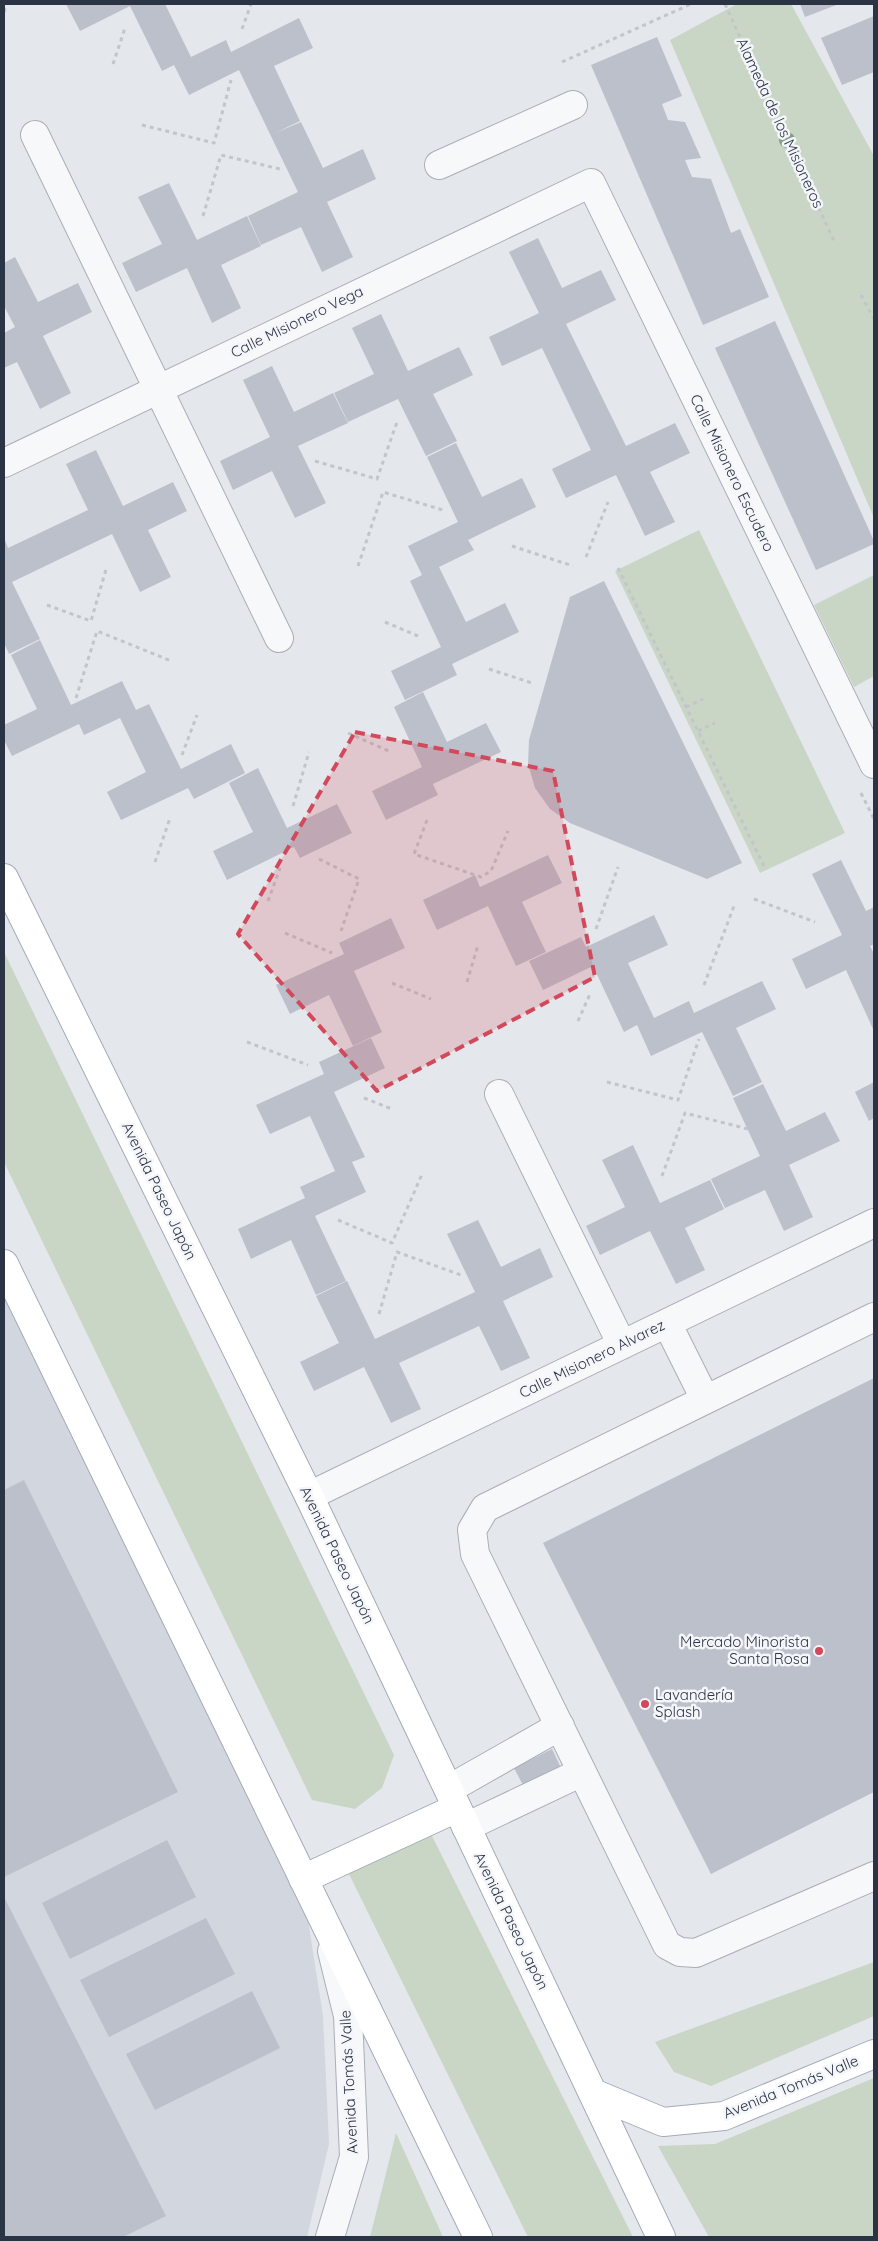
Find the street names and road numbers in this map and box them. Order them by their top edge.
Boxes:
street label: Alameda de los Misioneros [733,35,828,211]
street label: Calle Misionero Vega [227,281,366,362]
street label: Calle Misionero Escudero [686,391,779,555]
street label: Avenida Paseo Japón [118,1119,201,1263]
street label: Calle Misionero Alvarez [516,1315,668,1402]
street label: Avenida Paseo Japón [296,1483,379,1627]
street label: Avenida Paseo Japón [470,1849,553,1993]
street label: Avenida Tomás Valle [335,2010,362,2154]
street label: Avenida Tomás Valle [720,2051,861,2122]

